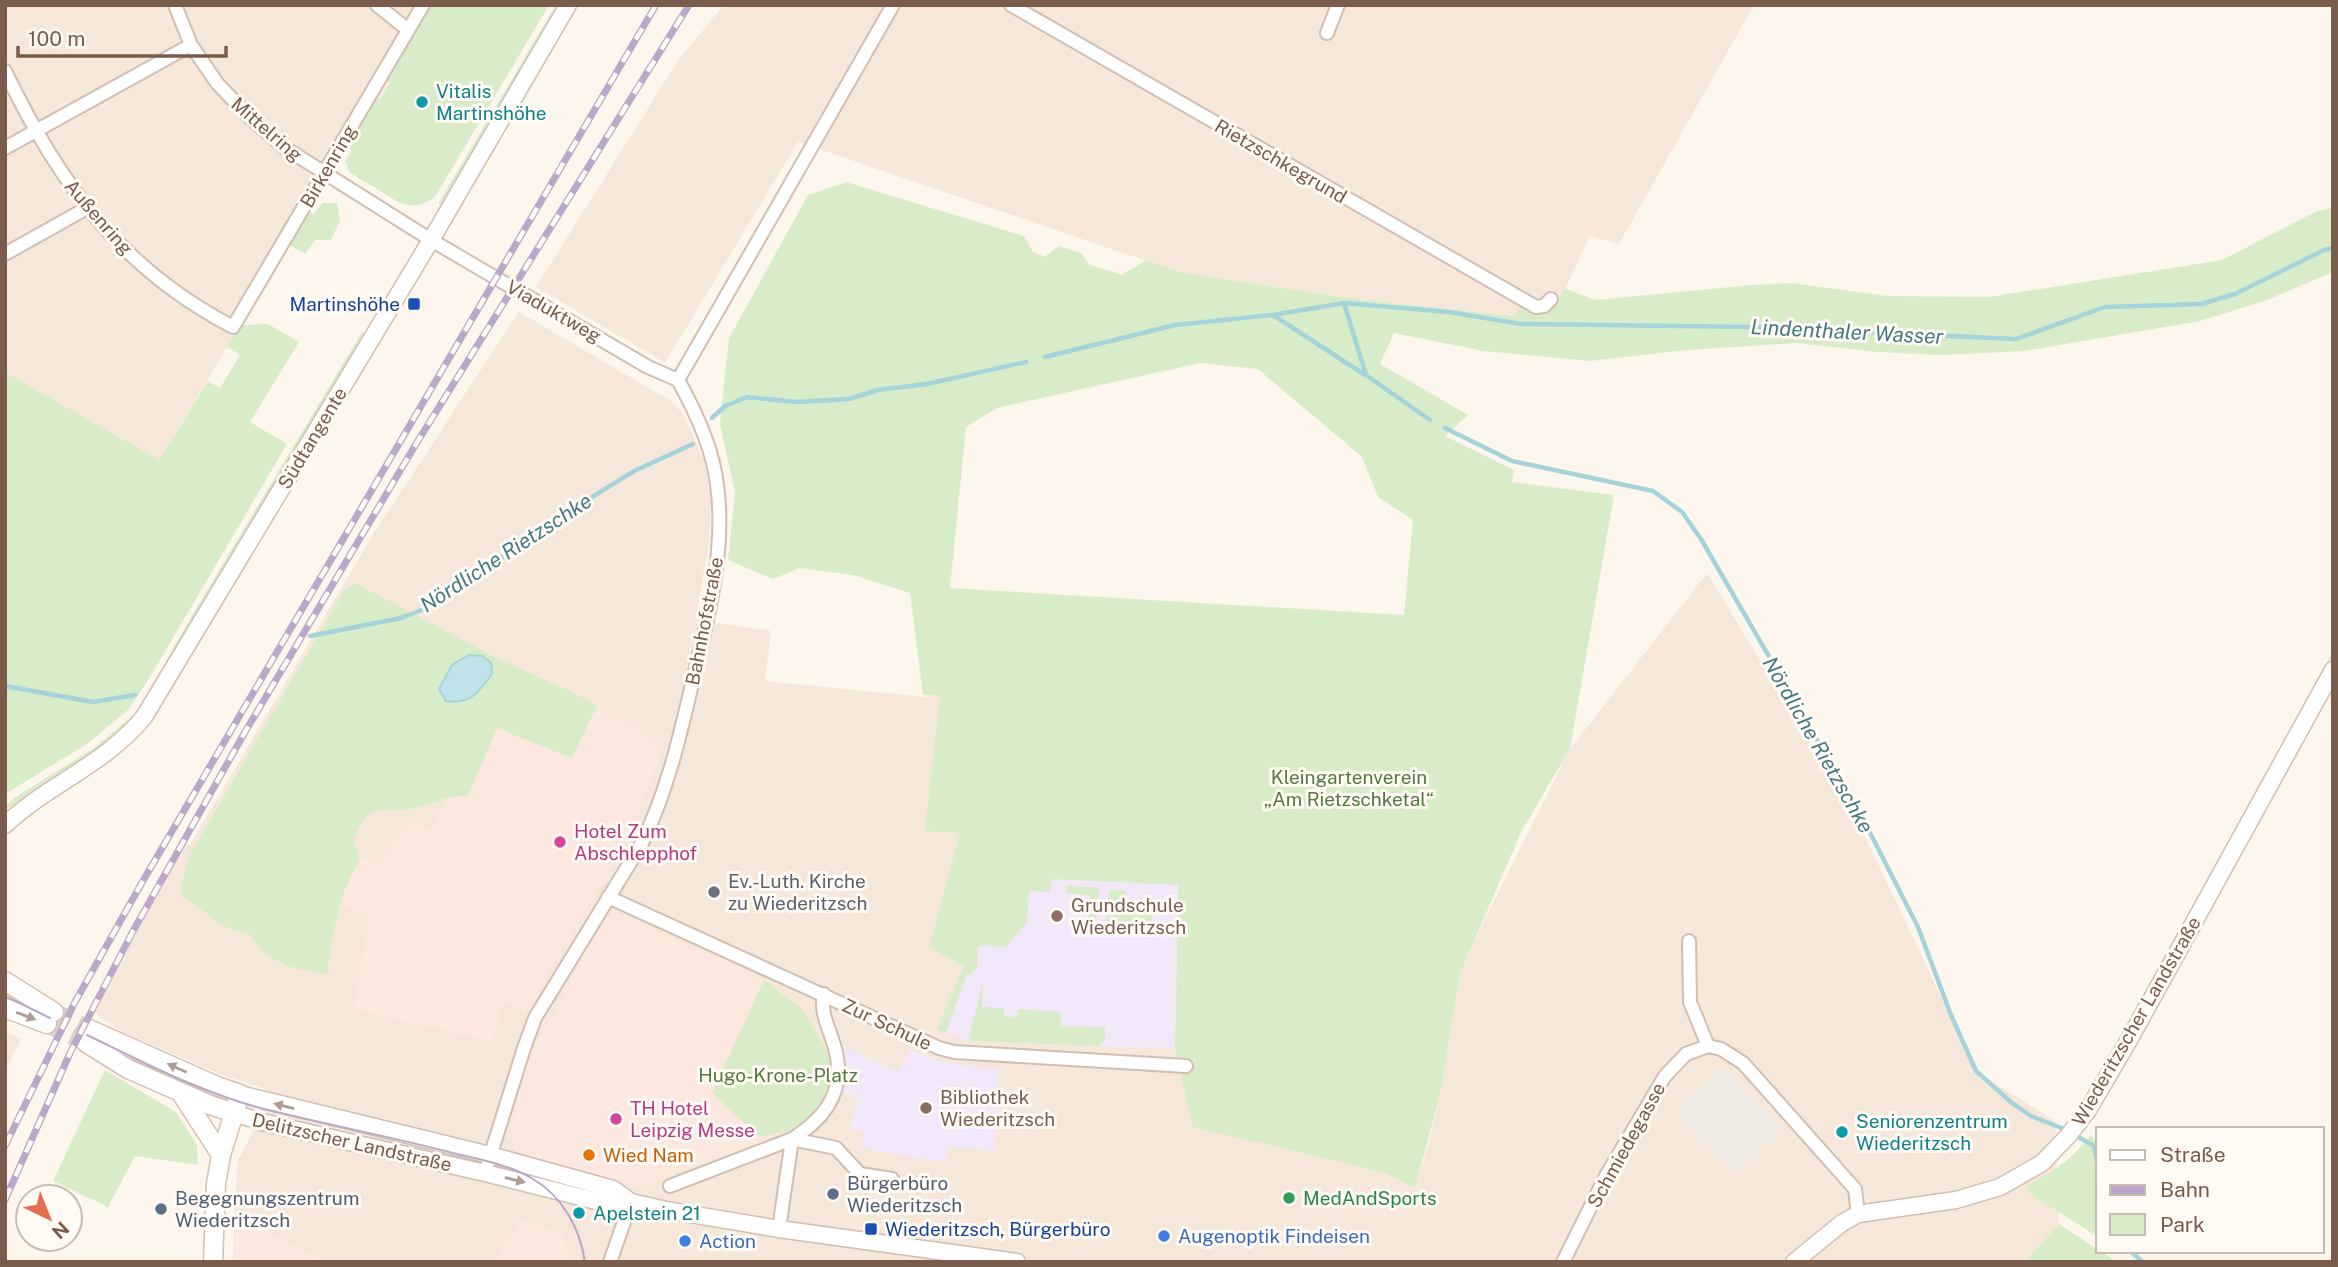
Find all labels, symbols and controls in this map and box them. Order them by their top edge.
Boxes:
scale bar [18,14,226,58]
text: 100 m [28,26,85,51]
place label: Vitalis Martinshöhe [436,80,547,124]
street label: Mittelring [227,92,307,166]
marker: Vitalis Martinshöhe [414,94,430,110]
street label: Rietzschkegrund [1211,114,1351,208]
street label: Birkenring [295,121,361,211]
street label: Außenring [60,175,138,259]
street label: Viaduktweg [503,275,605,347]
place label: Martinshöhe [289,293,400,315]
marker: Martinshöhe [406,296,422,312]
water label: Lindenthaler Wasser [1750,314,1945,349]
street label: Südtangente [273,383,351,493]
water label: Nördliche Rietzschke [415,488,596,617]
street label: Bahnhofstraße [681,555,727,687]
water label: Nördliche Rietzschke [1758,652,1879,837]
park label: Kleingartenverein „Am Rietzschketal“ [1264,766,1434,810]
place label: Hotel Zum Abschlepphof [574,820,697,864]
marker: Hotel Zum Abschlepphof [552,834,568,850]
place label: Ev.-Luth. Kirche zu Wiederitzsch [728,870,867,914]
marker: Ev.-Luth. Kirche zu Wiederitzsch [706,884,722,900]
place label: Grundschule Wiederitzsch [1071,894,1186,938]
marker: Grundschule Wiederitzsch [1049,908,1065,924]
street label: Wiederitzscher Landstraße [2067,913,2205,1129]
street label: Zur Schule [839,994,935,1054]
one-way arrow [16,1010,37,1021]
one-way arrow [167,1062,187,1074]
park label: Hugo-Krone-Platz [698,1064,858,1086]
street label: Schmiedegasse [1583,1079,1669,1211]
place label: Bibliothek Wiederitzsch [940,1086,1055,1130]
place label: TH Hotel Leipzig Messe [630,1097,755,1141]
one-way arrow [273,1100,295,1111]
marker: Bibliothek Wiederitzsch [918,1100,934,1116]
street label: Delitzscher Landstraße [250,1108,454,1176]
place label: Seniorenzentrum Wiederitzsch [1856,1110,2008,1154]
marker: TH Hotel Leipzig Messe [608,1111,624,1127]
marker: Seniorenzentrum Wiederitzsch [1834,1124,1850,1140]
legend [2096,1127,2324,1253]
text: Straße [2160,1142,2226,1167]
place label: Wied Nam [603,1144,694,1166]
marker: Wied Nam [581,1147,597,1163]
place label: Bürgerbüro Wiederitzsch [847,1172,962,1216]
one-way arrow [504,1175,526,1186]
text: Bahn [2160,1177,2210,1202]
north arrow [14,1183,84,1253]
marker: Bürgerbüro Wiederitzsch [825,1186,841,1202]
place label: Begegnungszentrum Wiederitzsch [175,1187,359,1231]
place label: MedAndSports [1303,1187,1437,1209]
marker: MedAndSports [1281,1190,1297,1206]
marker: Begegnungszentrum Wiederitzsch [153,1201,169,1217]
place label: Apelstein 21 [593,1202,701,1224]
marker: Apelstein 21 [571,1205,587,1221]
text: Park [2160,1212,2205,1237]
text: N [48,1217,74,1244]
place label: Wiederitzsch, Bürgerbüro [885,1218,1110,1240]
marker: Wiederitzsch, Bürgerbüro [863,1221,879,1237]
place label: Augenoptik Findeisen [1178,1225,1370,1247]
marker: Augenoptik Findeisen [1156,1228,1172,1244]
place label: Action [699,1230,756,1252]
marker: Action [677,1233,693,1249]

